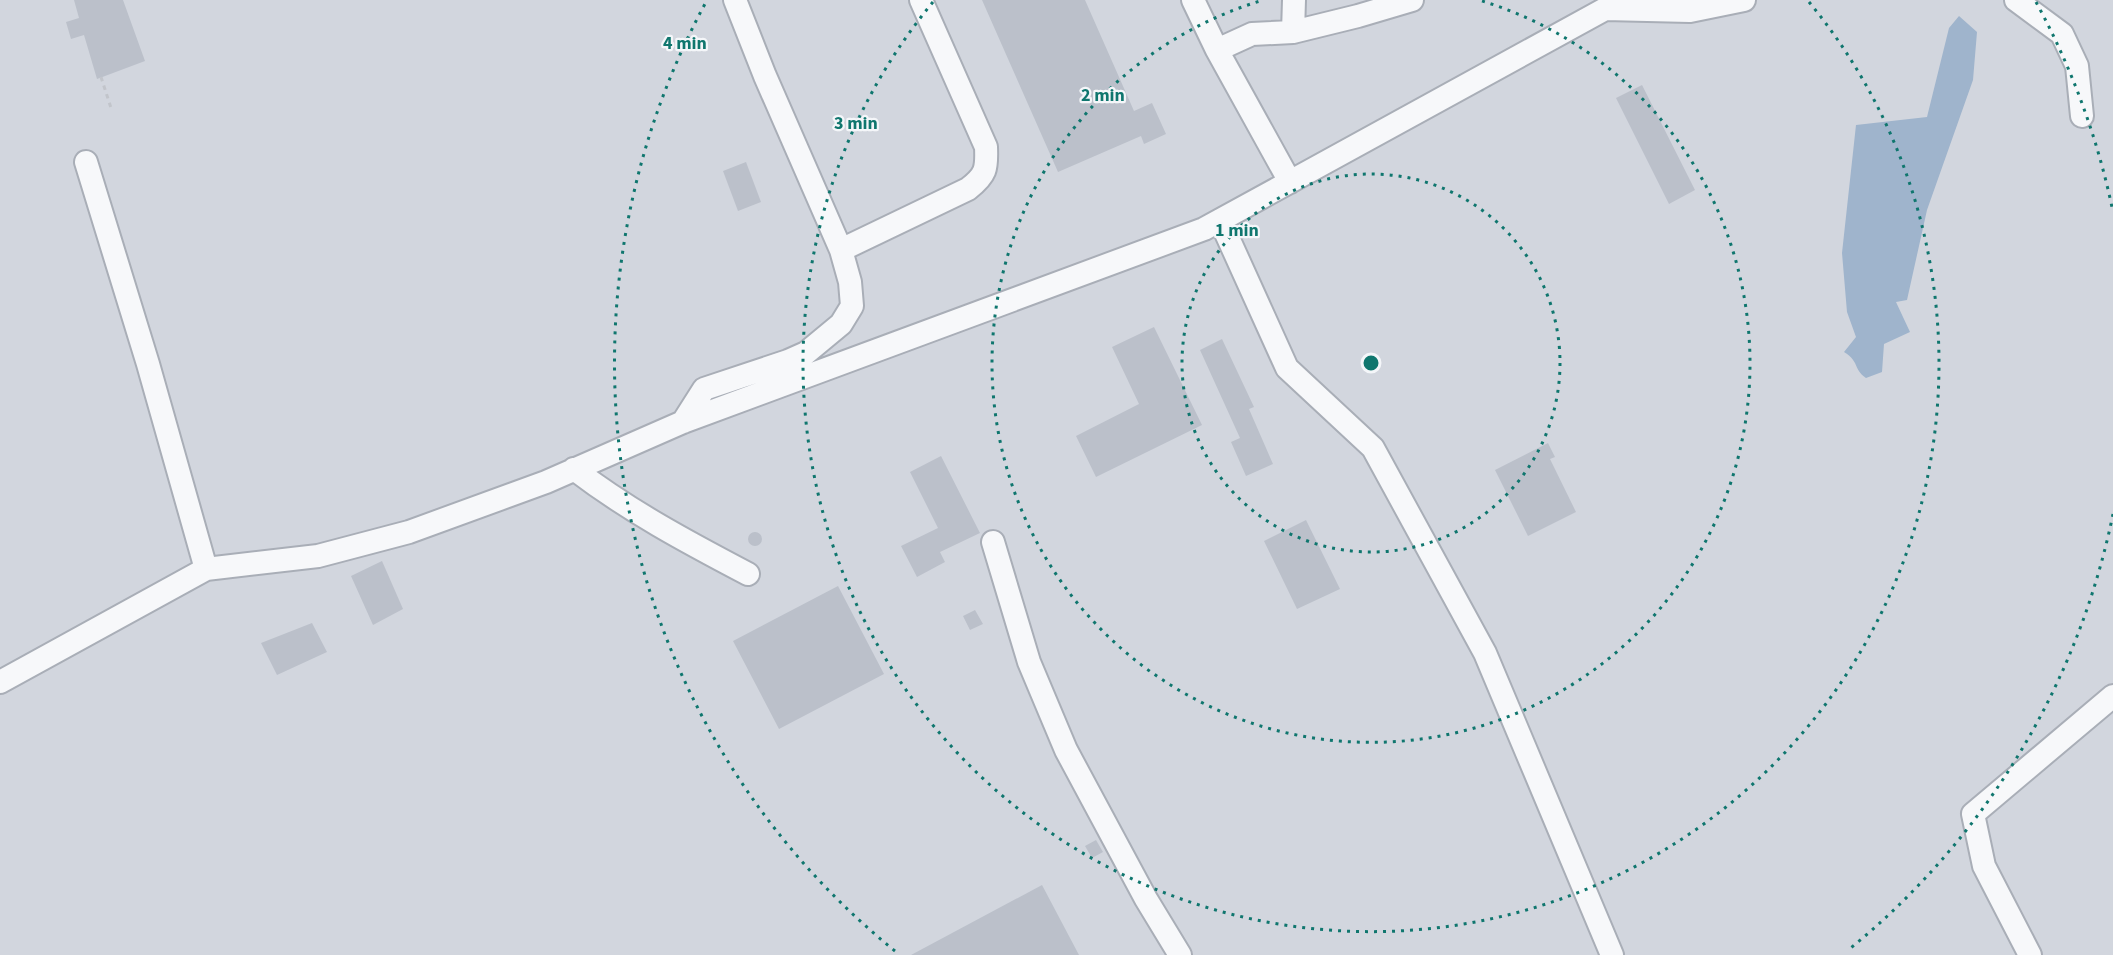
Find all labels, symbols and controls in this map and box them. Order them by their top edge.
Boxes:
text: 4 min [663,31,707,56]
text: 2 min [1081,83,1125,108]
text: 3 min [834,111,878,136]
text: 1 min [1215,218,1259,243]
centre of rings [1361,353,1381,373]

